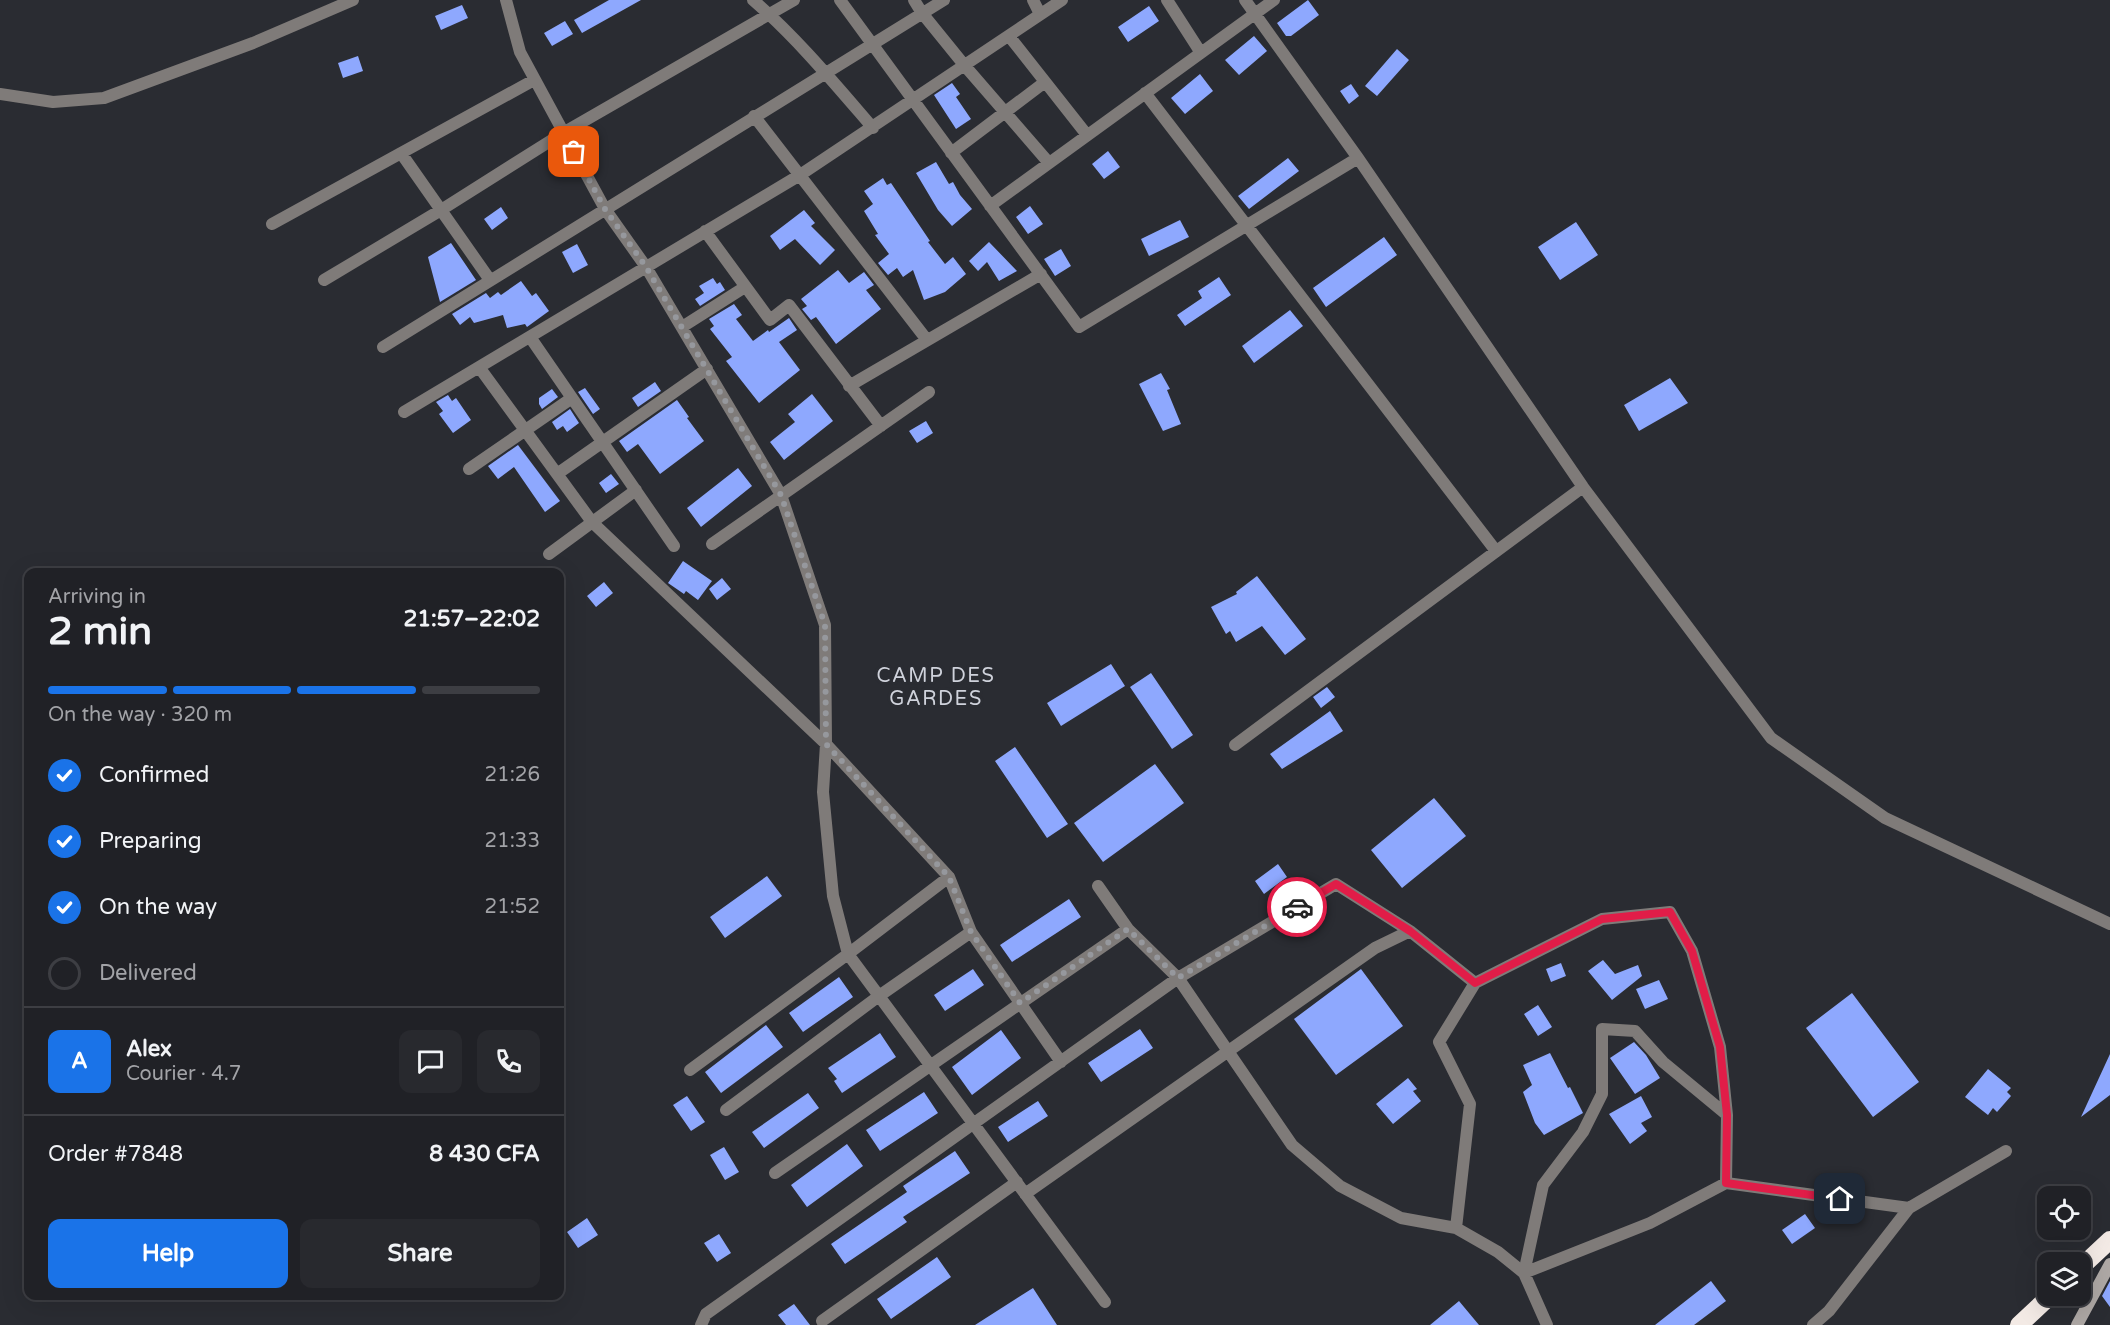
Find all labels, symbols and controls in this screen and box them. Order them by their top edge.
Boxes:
pin [548,126,599,177]
icon: bag [557,135,590,168]
text: Arriving in [48,585,146,609]
text: 21:57–22:02 [403,606,540,632]
text: 2 min [48,608,152,655]
district label: CAMP DES GARDES [877,664,995,711]
text: On the way · 320 m [48,703,232,727]
icon: check [48,759,81,792]
text: Confirmed [99,762,209,788]
text: 21:26 [485,763,540,787]
icon: check [48,825,81,858]
text: Preparing [99,828,202,854]
text: 21:33 [485,829,540,853]
courier [1267,877,1327,937]
icon: check [48,891,81,924]
icon: car [1281,891,1314,924]
text: On the way [99,894,217,920]
text: 21:52 [485,895,540,919]
text: Delivered [99,960,197,986]
button: chat [399,1030,462,1093]
button: phone [477,1030,540,1093]
text: Alex [126,1036,172,1062]
text: A [71,1048,88,1074]
text: Courier · 4.7 [126,1062,241,1086]
text: Order #7848 [48,1141,183,1167]
text: 8 430 CFA [429,1141,540,1167]
pin [1814,1173,1865,1224]
icon: home [1823,1182,1856,1215]
map controls [2037,1186,2091,1306]
button: locate [2037,1186,2091,1240]
button: Help [48,1219,288,1288]
button: Share [300,1219,540,1288]
button: layers [2037,1252,2091,1306]

